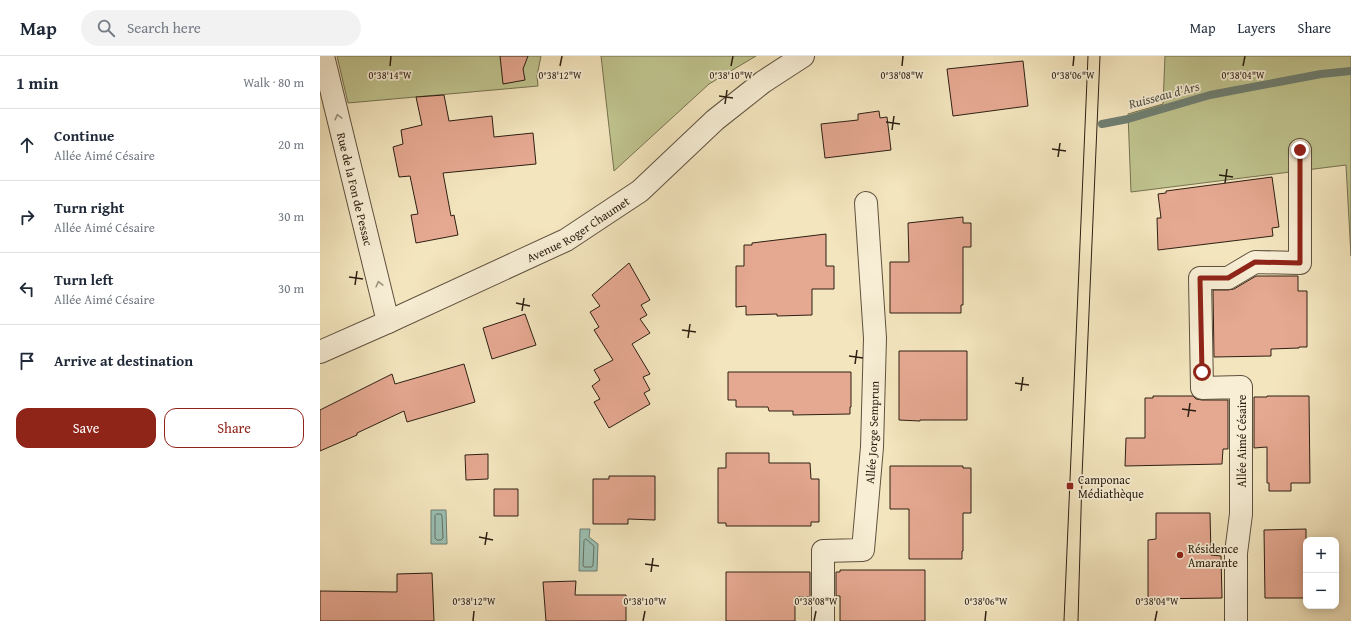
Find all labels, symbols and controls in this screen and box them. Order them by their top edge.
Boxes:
search box [81,10,361,46]
text: Map [20,14,57,42]
icon: search [95,17,117,39]
text: Search here [127,17,201,38]
text: Map [1190,18,1216,38]
text: Layers [1238,18,1276,38]
text: Share [1298,18,1331,38]
text: 0°38'14"W [368,68,412,83]
text: 0°38'12"W [538,68,582,83]
text: 0°38'10"W [709,68,753,83]
text: 0°38'08"W [880,68,924,83]
text: 0°38'06"W [1051,68,1095,83]
text: 0°38'04"W [1221,68,1265,83]
text: 1 min [16,70,58,95]
text: Walk · 80 m [243,73,304,92]
water label: Ruisseau d'Ars [1125,76,1202,114]
one-way arrow [335,114,343,120]
text: Continue [54,125,115,146]
street label: Rue de la Fon de Pessac [333,131,378,248]
icon: ahead [16,134,38,156]
text: 20 m [278,135,304,154]
route end [1291,141,1309,159]
text: Allée Aimé Césaire [54,146,155,165]
street label: Avenue Roger Chaumet [524,192,633,266]
text: Turn right [54,197,125,218]
icon: right [16,206,38,228]
text: 30 m [278,207,304,226]
text: Allée Aimé Césaire [54,218,155,237]
text: Turn left [54,269,113,290]
icon: left [16,278,38,300]
text: 30 m [278,279,304,298]
one-way arrow [375,281,383,288]
text: Allée Aimé Césaire [54,290,155,309]
icon: arrive [16,350,38,372]
text: Arrive at destination [54,350,193,371]
route start [1193,363,1211,381]
street label: Allée Jorge Semprun [860,380,882,485]
street label: Allée Aimé Césaire [1233,394,1250,488]
button: Save [16,408,156,448]
button: Share [164,408,304,448]
place label: Camponac Médiathèque [1078,471,1144,502]
marker: Camponac Médiathèque [1065,481,1075,491]
map controls [1303,537,1339,609]
button: + [1303,537,1339,573]
place label: Résidence Amarante [1188,540,1239,571]
marker: Résidence Amarante [1175,550,1185,560]
button: − [1303,573,1339,609]
text: 0°38'12"W [452,594,496,609]
text: 0°38'10"W [623,594,667,609]
text: 0°38'08"W [794,594,838,609]
text: 0°38'06"W [964,594,1008,609]
text: 0°38'04"W [1135,594,1179,609]

